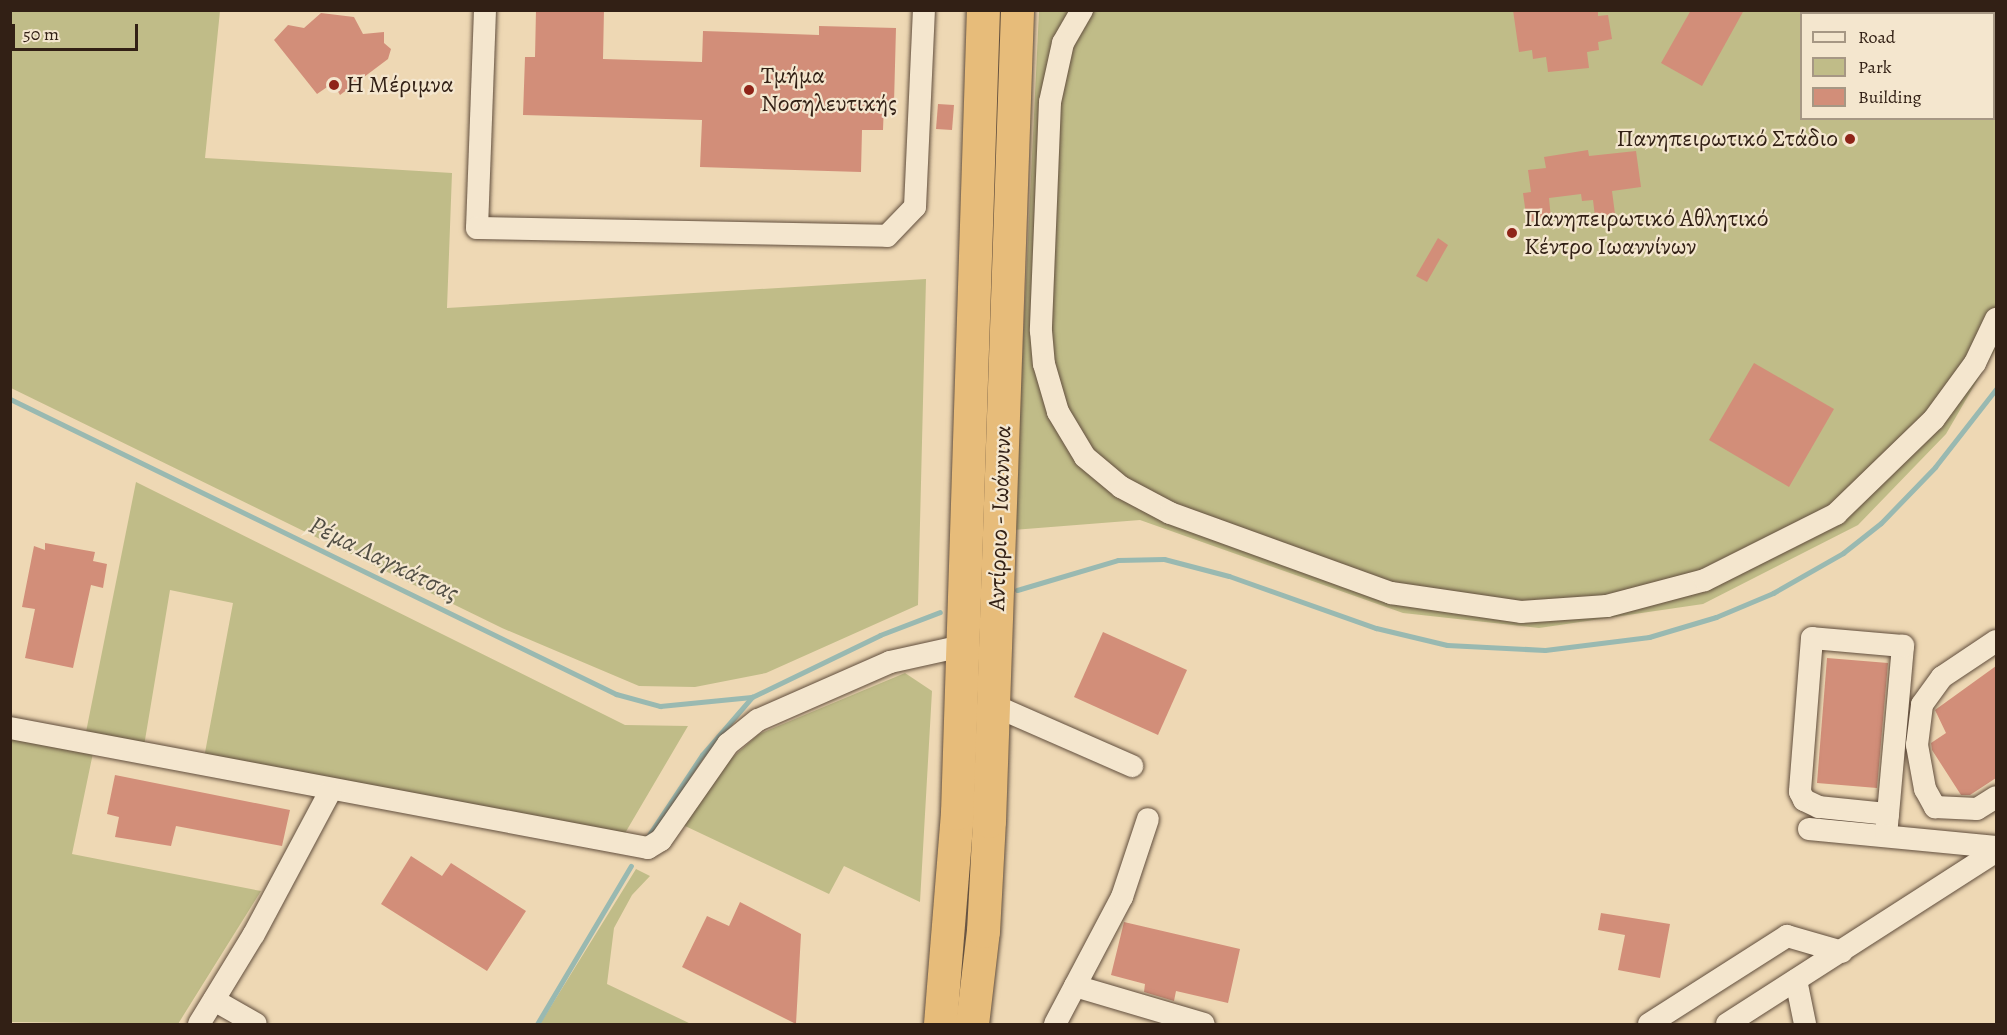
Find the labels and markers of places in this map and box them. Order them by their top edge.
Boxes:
place label: Τμήμα Νοσηλευτικής [761,62,897,118]
place label: Η Μέριμνα [346,71,454,99]
marker: Η Μέριμνα [327,78,341,92]
marker: Τμήμα Νοσηλευτικής [742,83,756,97]
place label: Πανηπειρωτικό Στάδιο [1617,125,1838,153]
marker: Πανηπειρωτικό Στάδιο [1843,132,1857,146]
place label: Πανηπειρωτικό Αθλητικό Κέντρο Ιωαννίνων [1524,205,1769,261]
marker: Πανηπειρωτικό Αθλητικό Κέντρο Ιωαννίνων [1505,226,1519,240]

